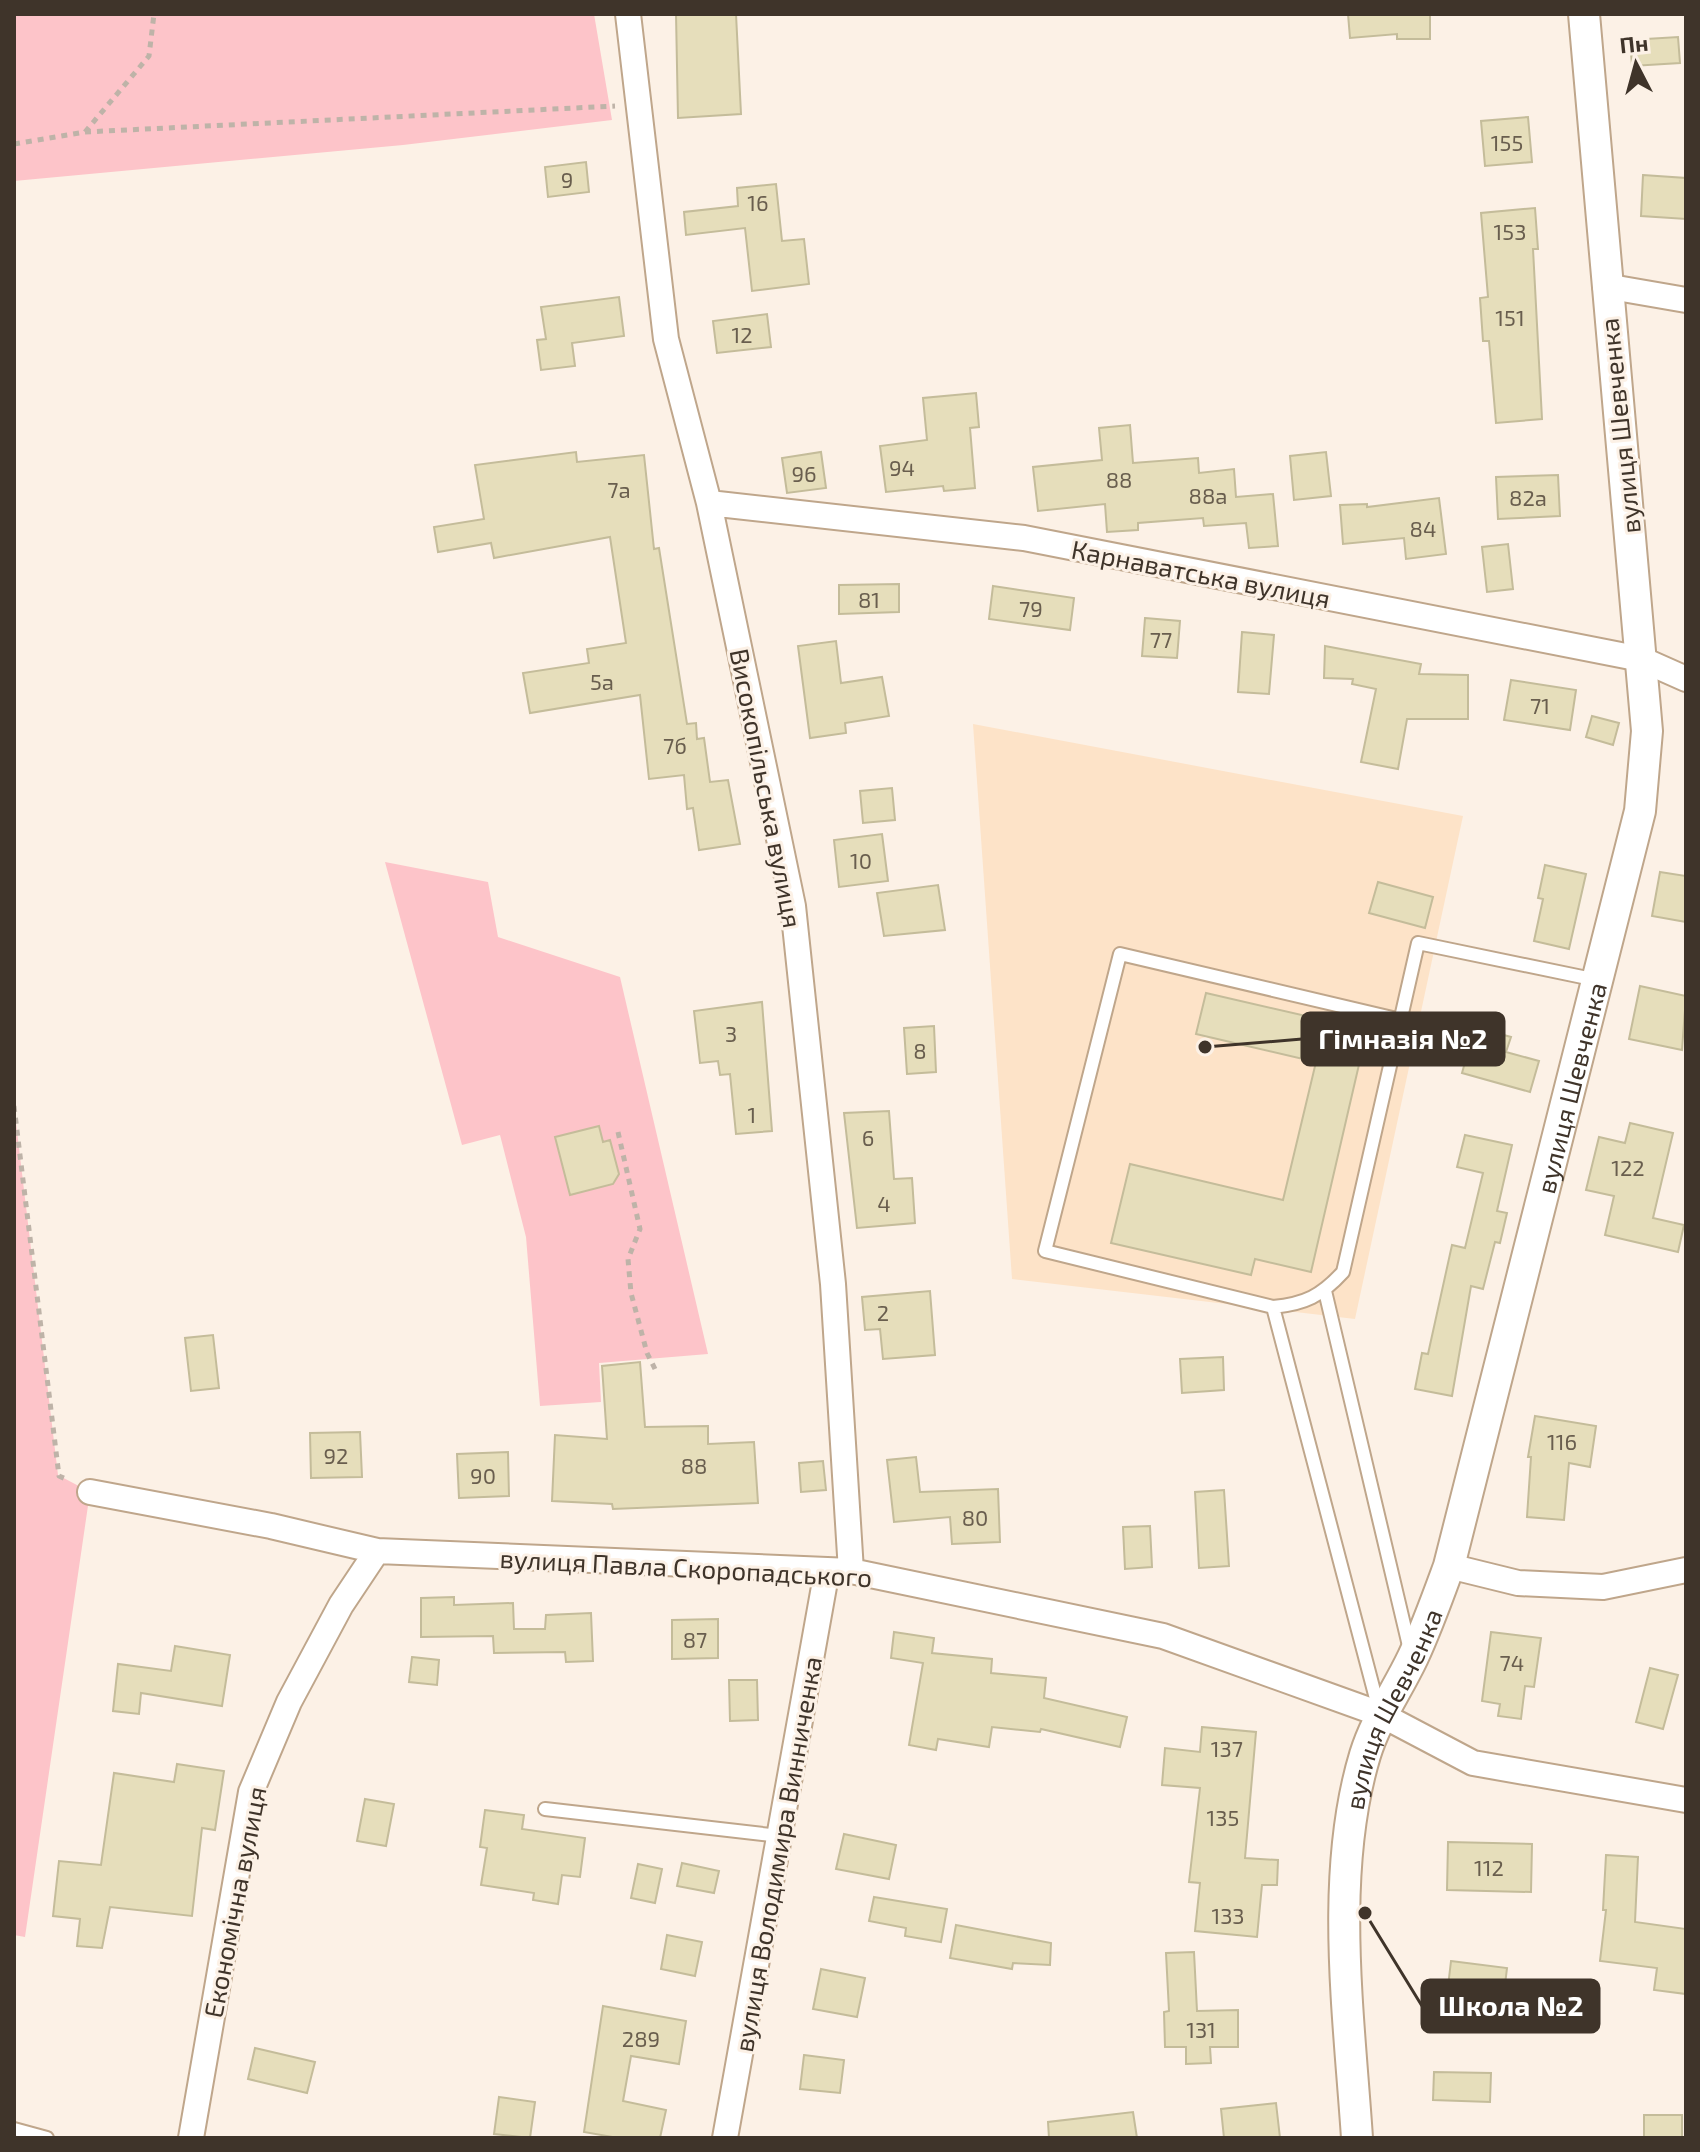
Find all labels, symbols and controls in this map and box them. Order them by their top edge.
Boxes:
north arrow [1596,24,1676,104]
text: Пн [1618,29,1649,58]
house number: 155 [1491,129,1523,155]
house number: 9 [561,166,573,192]
house number: 16 [747,189,769,215]
house number: 153 [1494,218,1526,244]
house number: 151 [1495,304,1525,330]
street label: вулиця Шевченка [1592,317,1647,535]
house number: 12 [731,321,753,347]
house number: 94 [889,454,915,480]
house number: 96 [791,460,817,486]
house number: 88 [1106,466,1132,492]
house number: 7а [607,476,631,502]
house number: 88а [1189,482,1227,508]
house number: 82а [1509,484,1547,510]
house number: 84 [1410,515,1436,541]
street label: Карнаватська вулиця [1069,533,1333,614]
house number: 81 [858,586,880,612]
house number: 79 [1019,595,1043,621]
house number: 77 [1150,626,1172,652]
street label: Високопільська вулиця [724,646,809,931]
house number: 5а [590,668,614,694]
house number: 71 [1530,692,1550,718]
house number: 7б [663,732,687,758]
house number: 10 [850,847,872,873]
street label: вулиця Шевченка [1528,979,1612,1196]
callout: Гімназія №2 [1302,1013,1504,1065]
house number: 3 [725,1020,737,1046]
text: Гімназія №2 [1318,1021,1488,1055]
house number: 8 [913,1037,927,1063]
house number: 1 [748,1101,756,1127]
house number: 6 [862,1124,874,1150]
house number: 122 [1611,1154,1645,1180]
house number: 4 [877,1190,891,1216]
house number: 2 [877,1299,889,1325]
house number: 116 [1547,1428,1577,1454]
house number: 92 [324,1442,348,1468]
house number: 88 [681,1452,707,1478]
house number: 90 [470,1462,496,1488]
house number: 80 [962,1504,988,1530]
street label: вулиця Павла Скоропадського [499,1542,873,1593]
street label: вулиця Шевченка [1337,1604,1447,1812]
house number: 87 [683,1626,707,1652]
house number: 74 [1500,1649,1524,1675]
street label: вулиця Володимира Винниченка [727,1654,828,2054]
house number: 137 [1211,1735,1243,1761]
street label: Економічна вулиця [196,1784,273,2020]
house number: 135 [1207,1804,1239,1830]
house number: 112 [1474,1854,1504,1880]
house number: 133 [1211,1902,1245,1928]
callout: Школа №2 [1422,1980,1599,2032]
text: Школа №2 [1438,1988,1584,2022]
house number: 131 [1186,2016,1216,2042]
house number: 289 [622,2025,660,2051]

